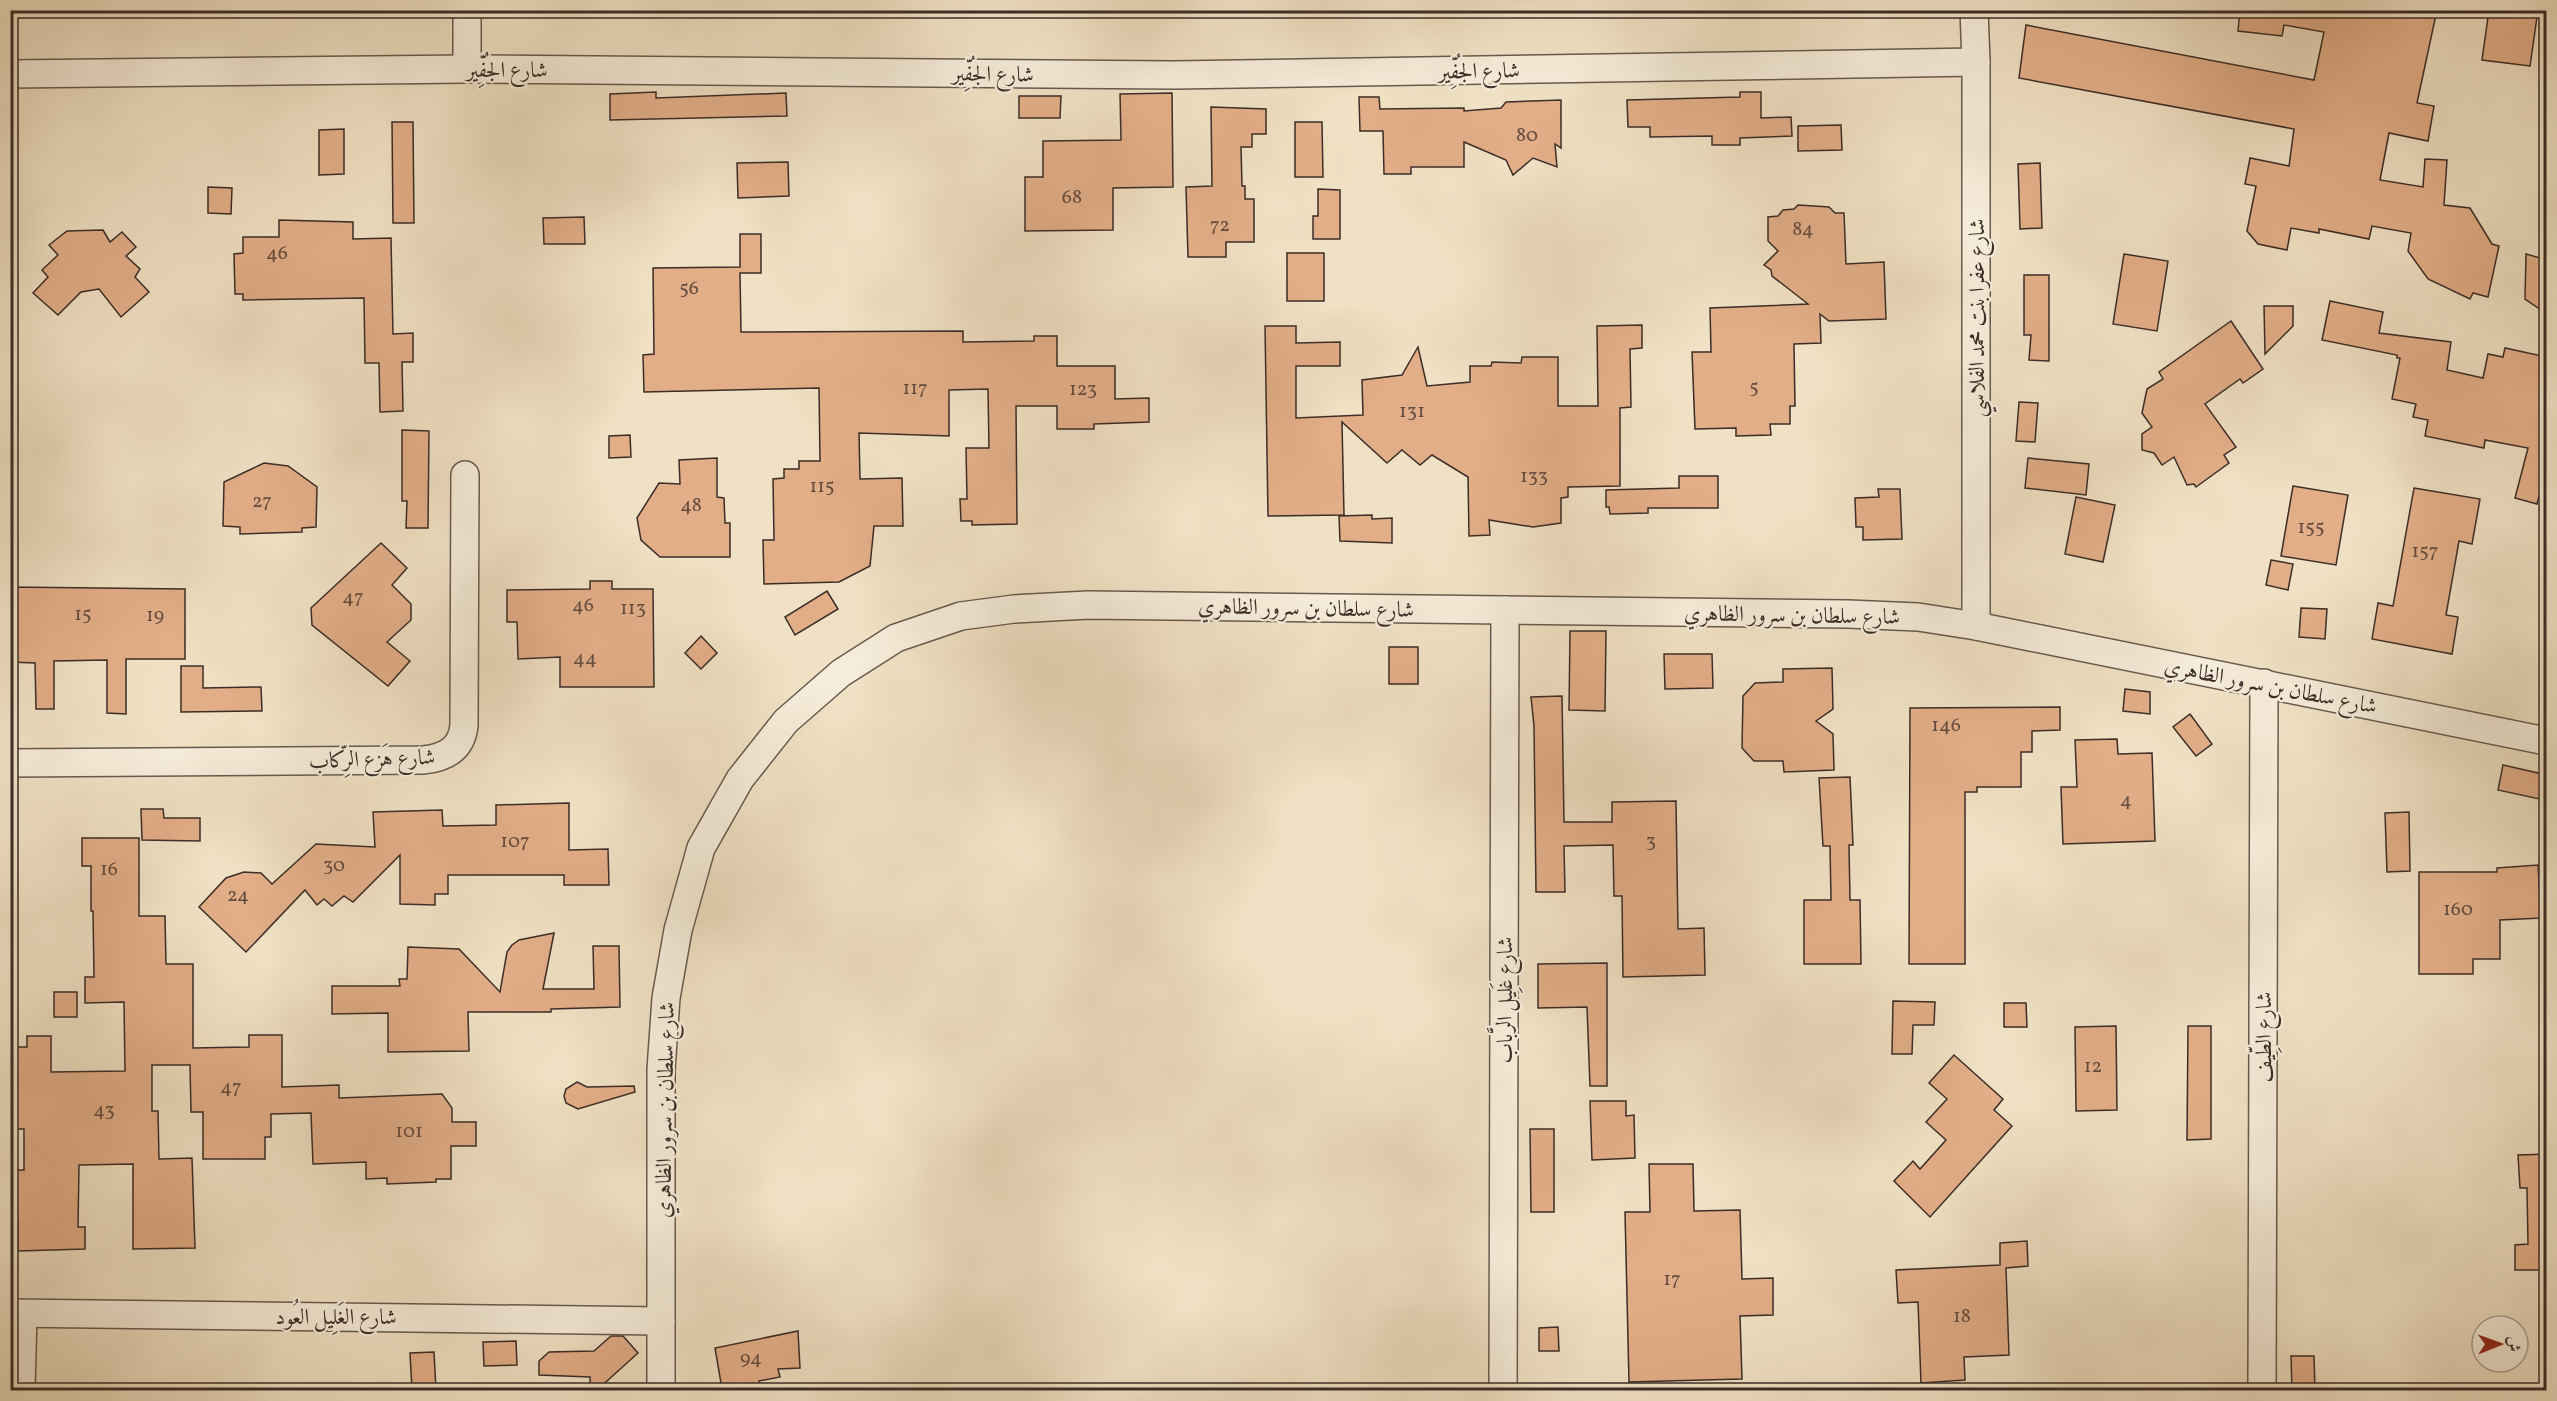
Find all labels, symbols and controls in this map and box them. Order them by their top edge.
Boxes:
street label: شارع الجُفِّير [464,51,548,88]
street label: شارع الجُفِّير [1436,51,1520,90]
street label: شارع الجُفِّير [950,54,1034,93]
house number: 80 [1516,122,1538,150]
house number: 68 [1062,184,1082,212]
house number: 72 [1210,212,1230,240]
house number: 84 [1792,216,1814,244]
street label: شارع عفرا بنت محمد الفلاسي [1963,218,1997,418]
house number: 46 [266,240,288,268]
house number: 56 [679,275,699,303]
house number: 5 [1749,374,1759,402]
house number: 117 [902,375,928,403]
house number: 123 [1069,376,1097,404]
house number: 131 [1399,398,1425,426]
house number: 133 [1520,463,1548,491]
house number: 115 [809,473,835,501]
house number: 27 [252,488,272,516]
house number: 48 [680,492,702,520]
house number: 155 [2298,514,2325,542]
house number: 157 [2411,538,2439,566]
house number: 47 [342,584,364,612]
house number: 46 [572,592,594,620]
street label: شارع سلطان بن سرور الظاهري [1198,592,1414,628]
house number: 113 [620,595,646,623]
street label: شارع سلطان بن سرور الظاهري [1684,599,1900,635]
house number: 15 [74,601,92,629]
house number: 19 [146,602,164,630]
house number: 44 [573,645,597,673]
street label: شارع سلطان بن سرور الظاهري [2161,652,2380,724]
house number: 146 [1931,712,1961,740]
street label: شارع هَزع الرِّكاب [308,741,436,779]
house number: 4 [2120,787,2132,815]
house number: 107 [500,828,530,856]
house number: 3 [1646,828,1656,856]
house number: 30 [323,852,345,880]
house number: 16 [100,856,118,884]
house number: 24 [227,882,249,910]
house number: 160 [2443,896,2473,924]
street label: شارع غَلِيل الرَّباب [1486,937,1523,1063]
street label: شارع الطِّيف [2248,992,2282,1082]
street label: شارع سلطان بن سرور الظاهري [649,1002,685,1218]
house number: 12 [2084,1053,2102,1081]
house number: 47 [220,1074,242,1102]
house number: 43 [93,1097,115,1125]
house number: 101 [395,1118,423,1146]
house number: 17 [1663,1266,1681,1294]
street label: شارع الغَلِيل العُود [275,1298,397,1335]
house number: 18 [1953,1303,1971,1331]
north arrow [2470,1314,2530,1374]
text: ش [2502,1336,2524,1352]
house number: 94 [740,1345,762,1373]

